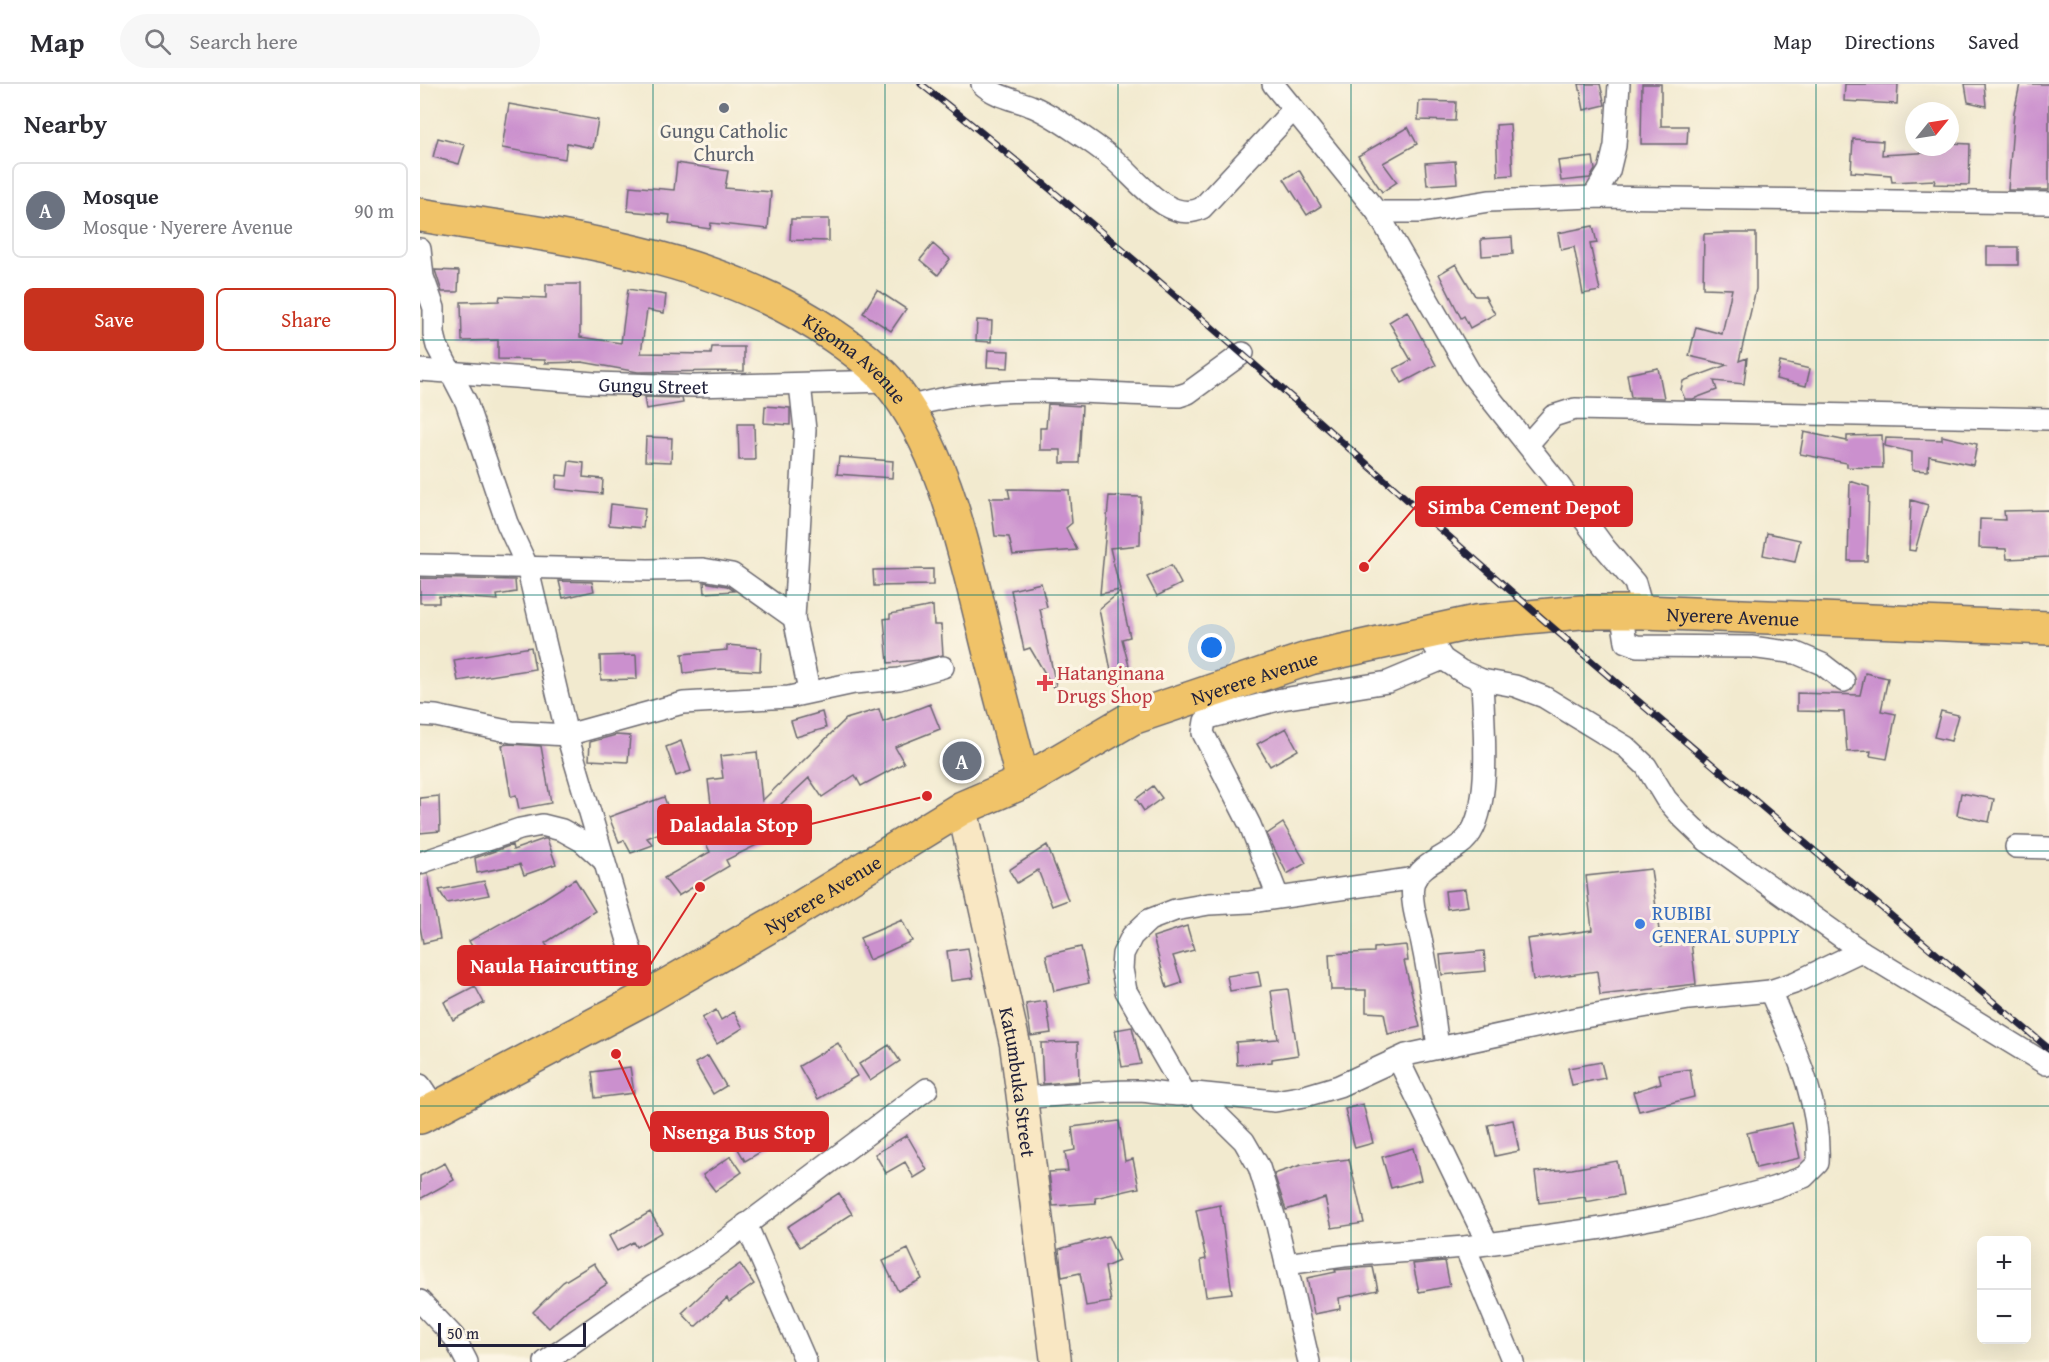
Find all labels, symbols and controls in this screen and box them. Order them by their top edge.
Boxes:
search box [120,14,540,68]
text: Map [30,21,84,62]
icon: search [141,25,174,58]
text: Search here [189,25,298,57]
text: Map [1773,26,1812,57]
text: Directions [1845,26,1935,57]
text: Saved [1968,26,2019,57]
marker: Gungu Catholic Church [717,101,731,115]
north arrow [1905,102,1959,156]
text: Nearby [24,104,107,143]
place label: Gungu Catholic Church [660,116,788,168]
text: Mosque [83,180,159,212]
text: A [39,196,52,225]
text: 90 m [354,196,394,225]
text: Mosque · Nyerere Avenue [83,212,293,241]
button: Save [24,288,204,351]
button: Share [216,288,396,351]
street label: Kigoma Avenue [798,305,915,409]
street label: Gungu Street [598,369,709,401]
callout: Simba Cement Depot [1416,487,1632,526]
text: Simba Cement Depot [1428,491,1621,522]
street label: Nyerere Avenue [1666,598,1800,633]
your location [1197,633,1226,662]
street label: Nyerere Avenue [1187,642,1321,712]
place label: Hatanginana Drugs Shop [1057,658,1165,710]
marker: Hatanginana Drugs Shop [1038,676,1052,690]
pin: A [942,738,982,784]
callout: Daladala Stop [658,805,811,844]
text: Daladala Stop [670,809,798,840]
street label: Nyerere Avenue [758,847,886,941]
place label: RUBIBI GENERAL SUPPLY [1652,898,1800,950]
marker: RUBIBI GENERAL SUPPLY [1633,917,1647,931]
callout: Naula Haircutting [458,946,650,985]
text: Naula Haircutting [470,950,639,981]
street label: Katumbuka Street [993,1004,1044,1159]
callout: Nsenga Bus Stop [651,1112,828,1151]
text: Nsenga Bus Stop [662,1116,816,1147]
map controls [1977,1236,2031,1344]
button: + [1977,1236,2031,1290]
button: − [1977,1290,2031,1344]
scale bar [438,1320,586,1348]
text: 50 m [447,1321,479,1345]

